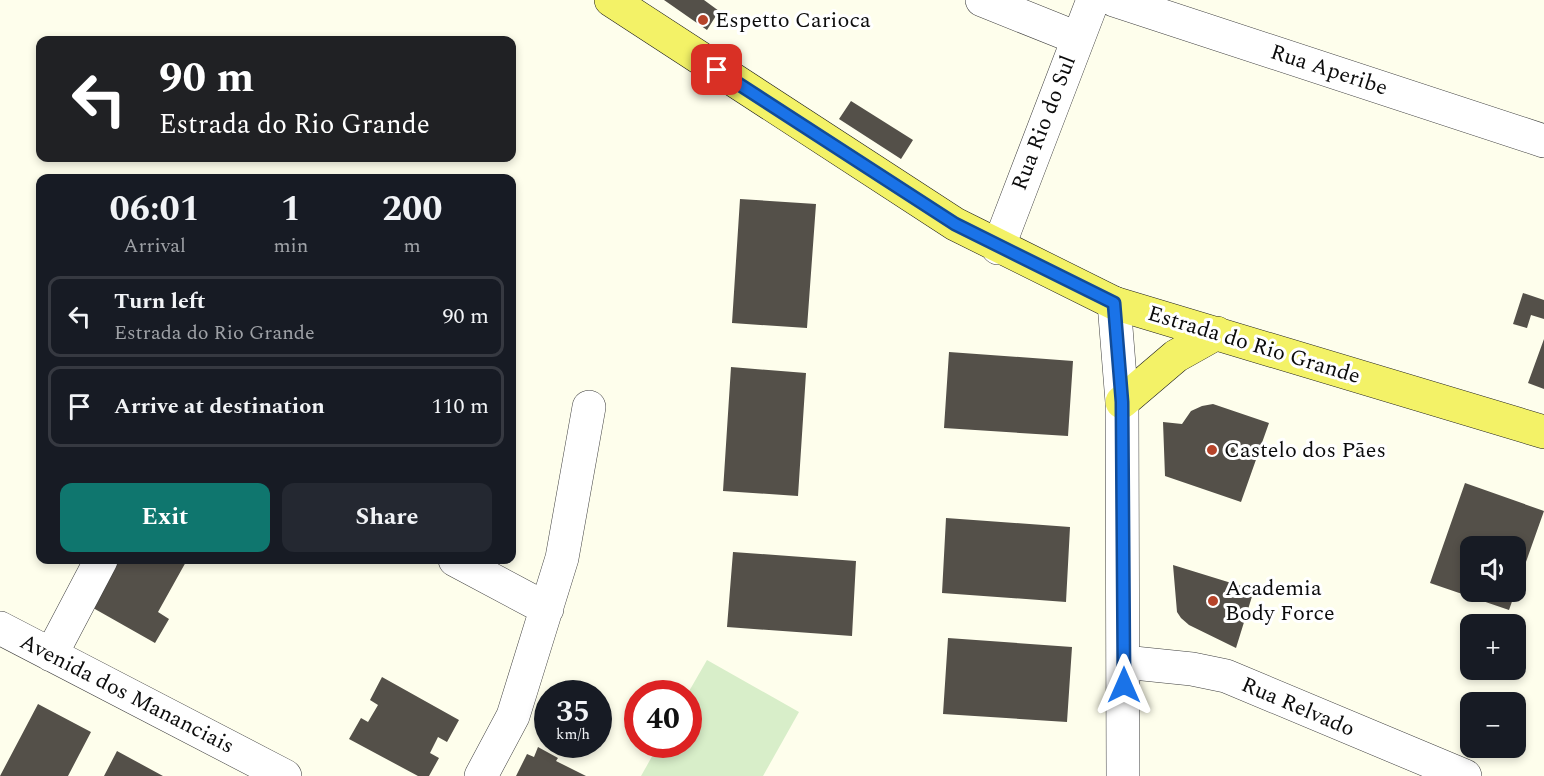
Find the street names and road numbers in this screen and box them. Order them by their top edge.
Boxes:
street label: Rua Aperibe [1266,36,1392,104]
street label: Rua Rio do Sul [1003,51,1085,195]
street label: Estrada do Rio Grande [1144,297,1364,393]
street label: Avenida dos Mananciais [14,626,240,762]
street label: Rua Relvado [1236,668,1360,746]

